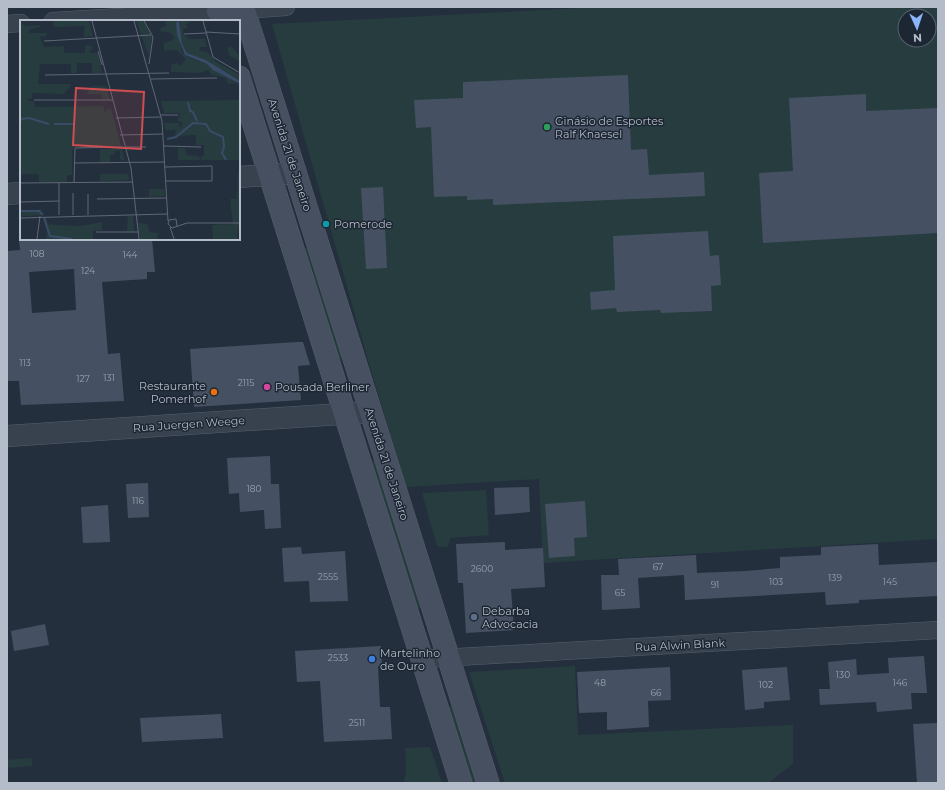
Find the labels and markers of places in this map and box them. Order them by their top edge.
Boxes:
place label: Ginásio de Esportes Ralf Knaesel [555,114,664,141]
marker: Ginásio de Esportes Ralf Knaesel [542,122,552,132]
place label: Pomerode [334,217,393,231]
marker: Pomerode [321,219,331,229]
place label: Restaurante Pomerhof [139,379,207,406]
place label: Pousada Berliner [275,380,369,394]
marker: Pousada Berliner [262,382,272,392]
marker: Restaurante Pomerhof [209,387,219,397]
place label: Debarba Advocacia [482,604,538,631]
marker: Debarba Advocacia [469,612,479,622]
place label: Martelinho de Ouro [380,646,440,673]
marker: Martelinho de Ouro [367,654,377,664]

